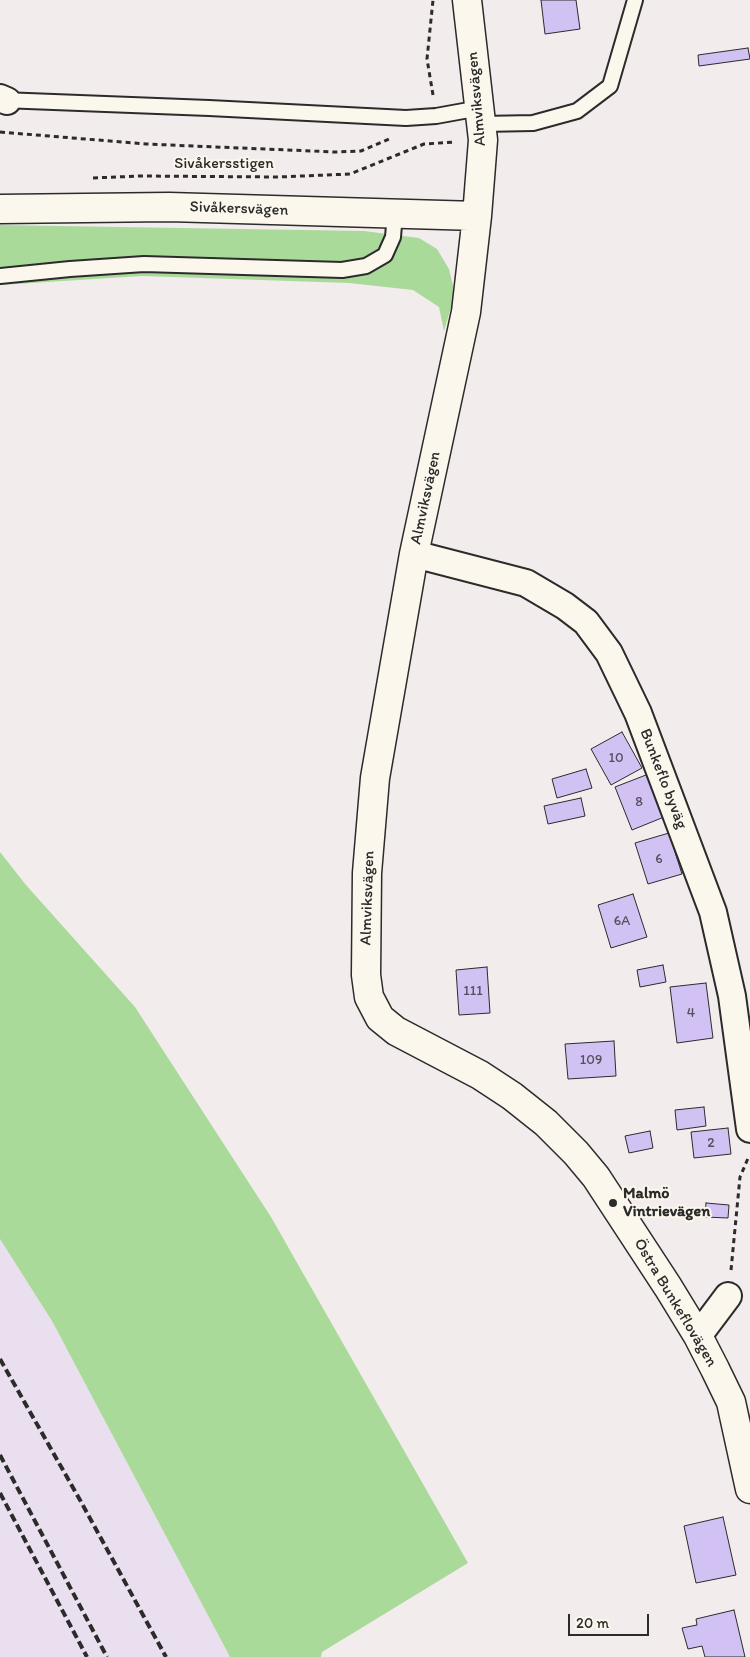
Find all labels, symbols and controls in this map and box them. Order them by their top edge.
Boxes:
street label: Almviksvägen [463,51,491,147]
street label: Sivåkersstigen [174,154,274,174]
street label: Sivåkersvägen [189,198,289,220]
street label: Almviksvägen [407,450,445,546]
street label: Bunkeflo byväg [635,726,691,832]
house number: 10 [608,750,624,766]
house number: 8 [635,794,643,810]
street label: Almviksvägen [357,850,379,946]
house number: 6 [655,851,663,867]
house number: 6A [614,913,630,929]
house number: 111 [463,983,483,999]
house number: 4 [687,1005,695,1021]
house number: 109 [580,1052,602,1068]
house number: 2 [707,1135,715,1151]
place label: Malmö Vintrievägen [623,1184,710,1222]
marker: Malmö Vintrievägen [607,1197,619,1209]
street label: Östra Bunkeflovägen [629,1235,721,1371]
scale bar [570,1604,651,1636]
text: 20 m [576,1614,609,1632]

